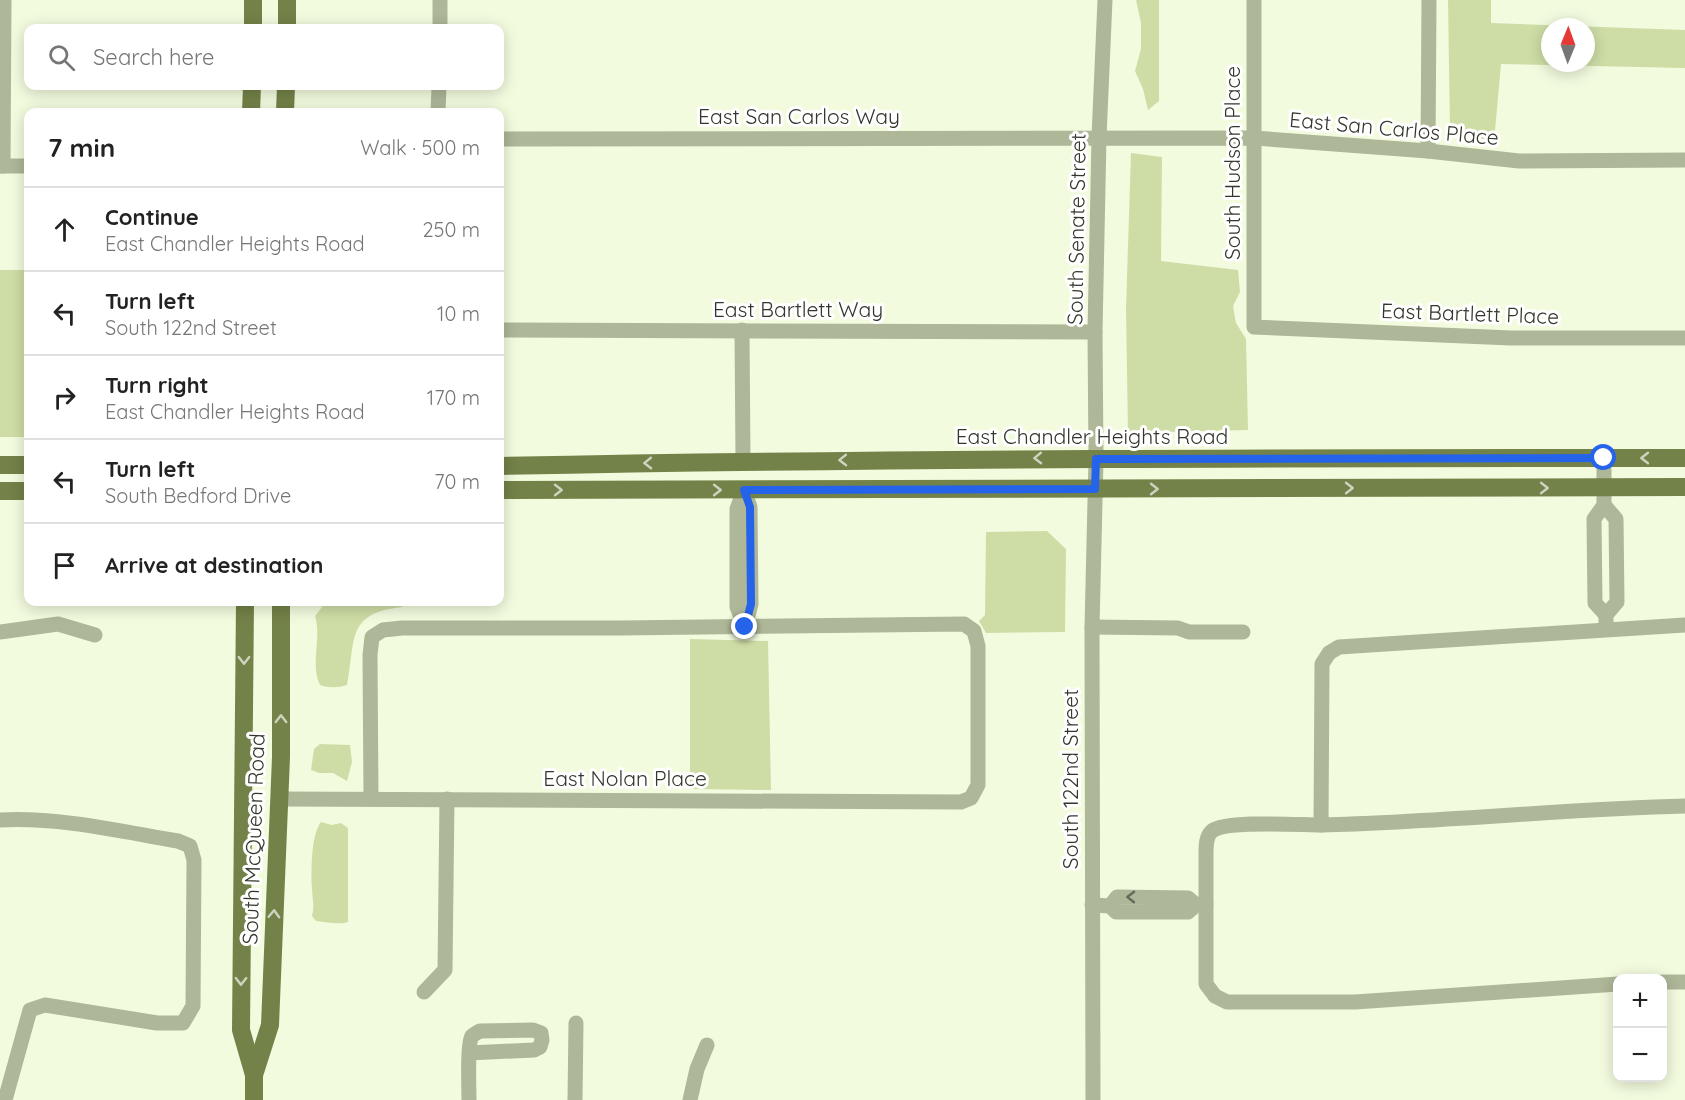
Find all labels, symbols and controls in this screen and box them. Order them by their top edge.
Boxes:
north arrow [1541,18,1595,72]
search box [24,24,504,90]
icon: search [45,41,78,74]
text: Search here [93,43,214,71]
street label: South Hudson Place [1219,66,1245,260]
street label: East San Carlos Way [698,103,900,129]
street label: East San Carlos Place [1288,106,1500,150]
text: 7 min [48,131,115,164]
street label: South Senate Street [1061,133,1091,325]
text: Walk · 500 m [360,135,480,160]
text: Continue [105,203,199,231]
icon: ahead [48,213,81,246]
text: 250 m [422,217,480,242]
text: East Chandler Heights Road [105,231,365,256]
text: Turn left [105,287,195,315]
street label: East Bartlett Way [713,296,883,322]
icon: left [48,297,81,330]
street label: East Bartlett Place [1381,297,1560,329]
text: 10 m [437,301,480,326]
text: South 122nd Street [105,315,277,340]
text: Turn right [105,371,209,399]
icon: right [48,381,81,414]
text: 170 m [427,385,480,410]
text: East Chandler Heights Road [105,399,365,424]
street label: East Chandler Heights Road [956,423,1228,449]
route start [1590,444,1616,470]
one-way arrow [1033,452,1042,464]
one-way arrow [1640,452,1649,464]
one-way arrow [838,454,847,466]
text: Turn left [105,455,195,483]
one-way arrow [643,457,652,469]
icon: left [48,465,81,498]
text: 70 m [434,469,480,494]
one-way arrow [1344,482,1353,494]
one-way arrow [1539,482,1548,494]
text: South Bedford Drive [105,483,291,508]
one-way arrow [1149,483,1158,495]
one-way arrow [553,484,562,496]
one-way arrow [713,484,722,496]
icon: arrive [48,549,81,582]
text: Arrive at destination [105,551,323,579]
route end [731,613,757,639]
one-way arrow [238,655,250,664]
street label: South 122nd Street [1057,689,1083,869]
one-way arrow [275,715,287,724]
street label: South McQueen Road [236,733,270,945]
street label: East Nolan Place [543,765,707,791]
one-way arrow [1127,891,1136,903]
one-way arrow [268,910,281,919]
map controls [1613,974,1667,1082]
button: + [1613,974,1667,1028]
one-way arrow [235,976,247,985]
button: − [1613,1028,1667,1082]

